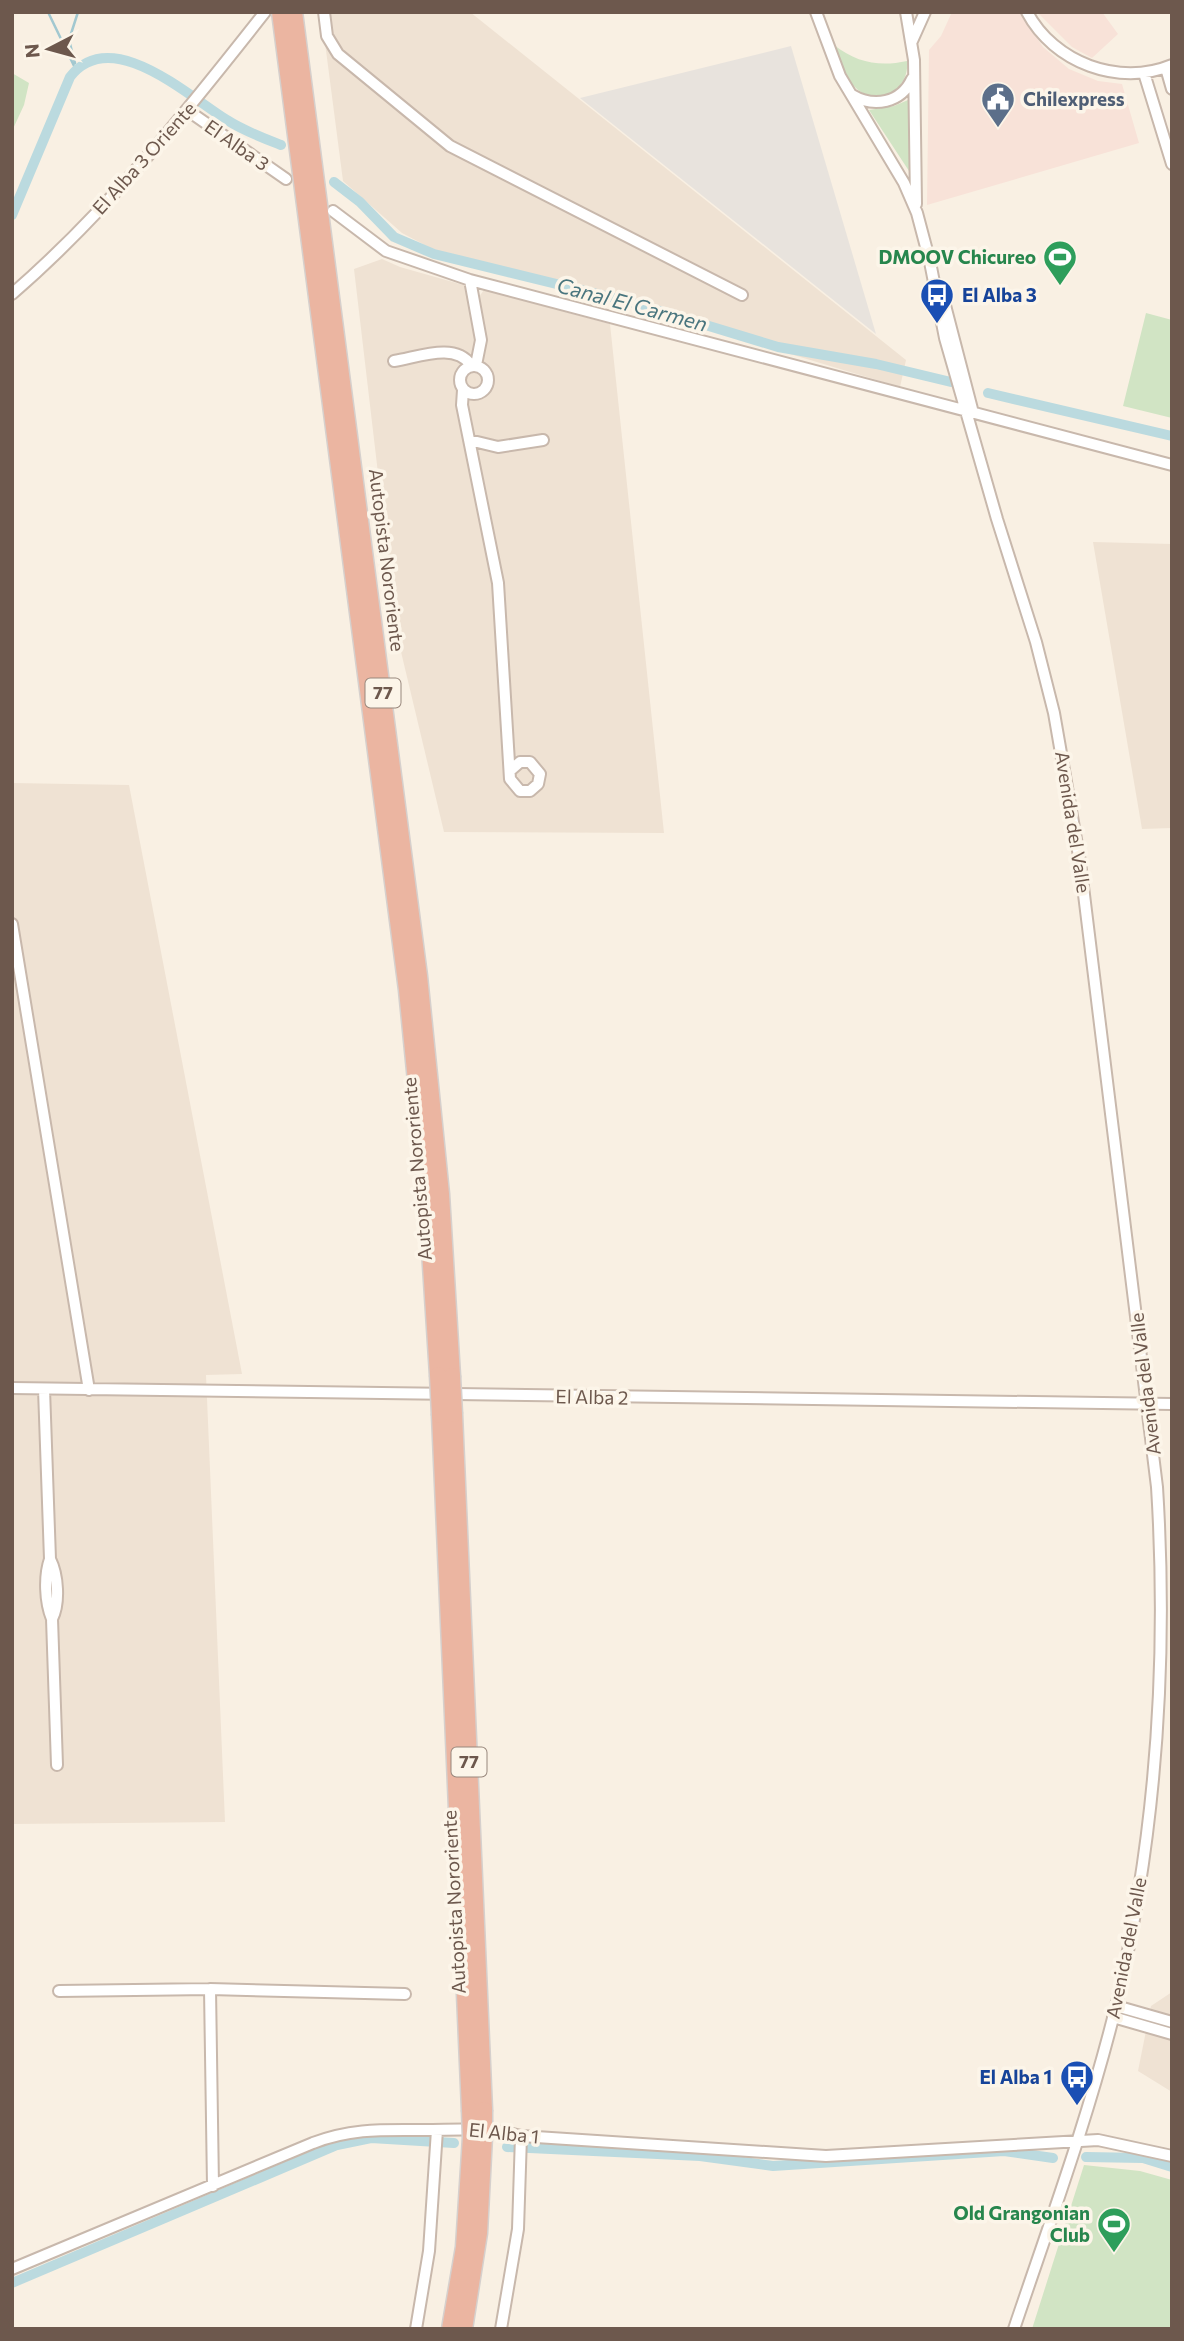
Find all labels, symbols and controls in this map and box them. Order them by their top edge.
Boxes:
north arrow [14,14,84,84]
text: N [19,43,44,59]
public building icon: Chilexpress [979,80,1017,129]
place label: Chilexpress [1023,87,1125,110]
street label: El Alba 3 Oriente [87,97,200,219]
street label: El Alba 3 [201,114,274,175]
sports icon: DMOOV Chicureo [1041,238,1079,287]
place label: DMOOV Chicureo [879,245,1036,268]
water label: Canal El Carmen [554,271,710,336]
bus stop icon: El Alba 3 [918,276,956,325]
place label: El Alba 3 [962,283,1037,306]
street label: Autopista Nororiente [365,467,410,653]
road number: 77 [366,678,400,708]
street label: Avenida del Valle [1051,749,1096,894]
street label: Autopista Nororiente [397,1076,436,1262]
street label: Avenida del Valle [1124,1312,1165,1457]
street label: El Alba 2 [555,1384,629,1409]
road number: 77 [452,1748,486,1777]
street label: Autopista Nororiente [437,1810,470,1994]
street label: Avenida del Valle [1101,1875,1150,2020]
bus stop icon: El Alba 1 [1058,2058,1096,2107]
place label: El Alba 1 [980,2065,1052,2088]
street label: El Alba 1 [468,2117,540,2148]
place label: Old Grangonian Club [953,2201,1090,2246]
sports icon: Old Grangonian Club [1095,2205,1133,2254]

